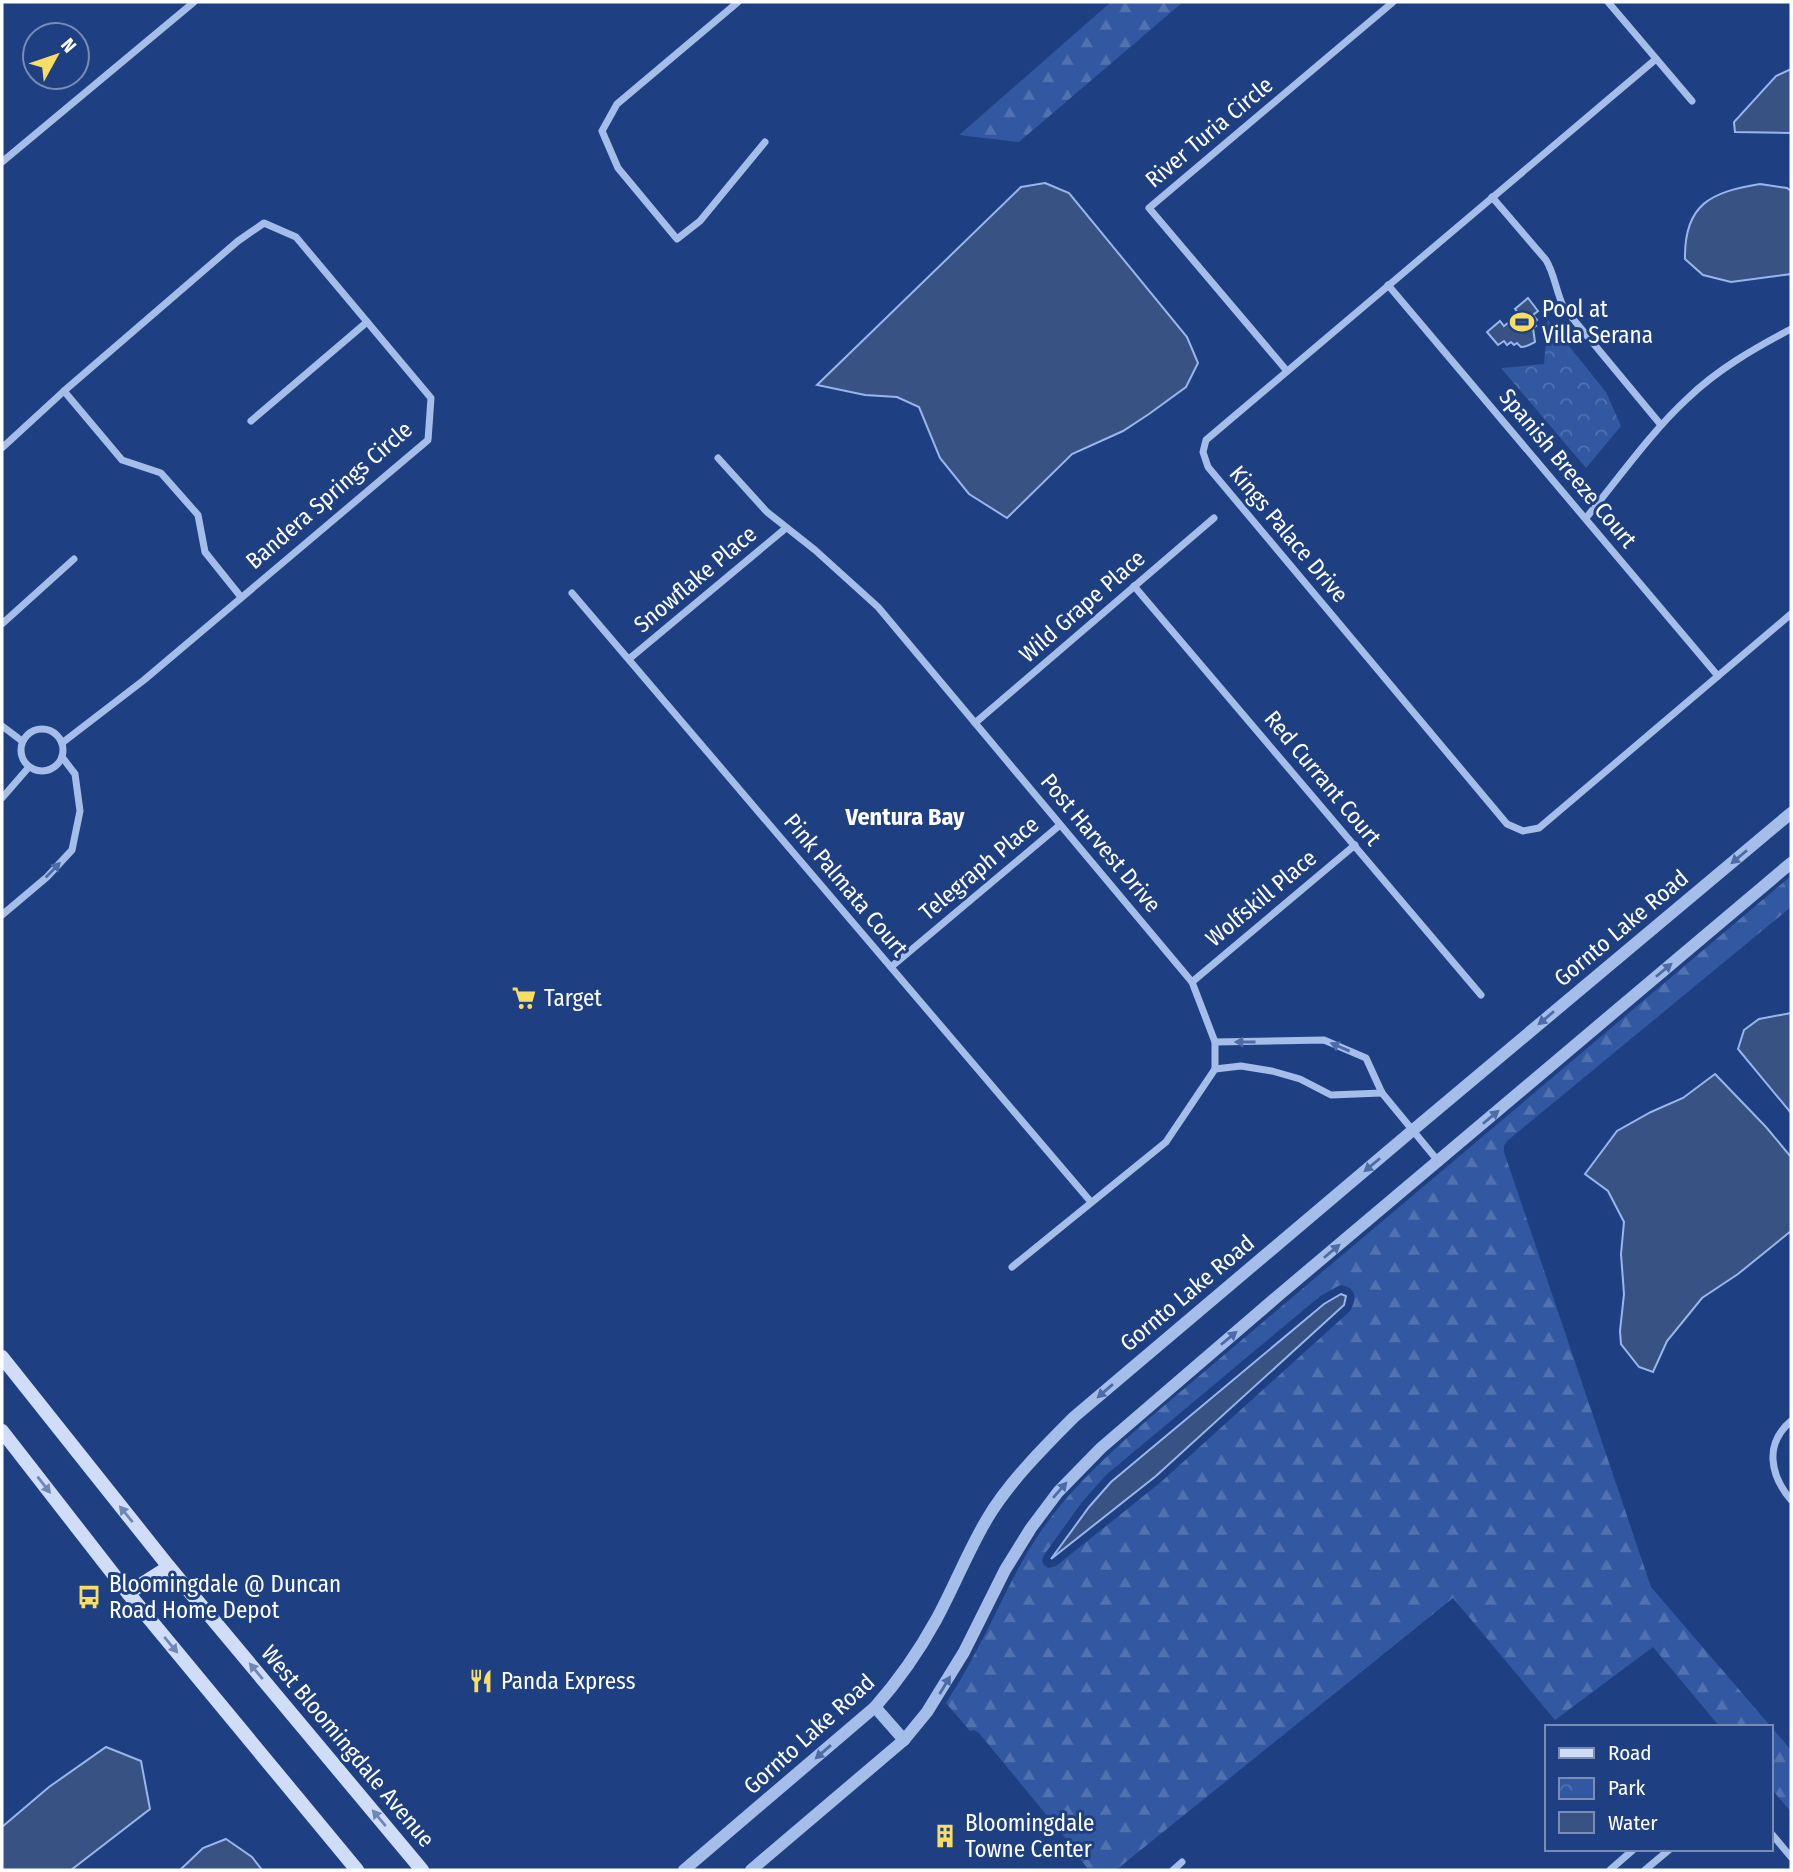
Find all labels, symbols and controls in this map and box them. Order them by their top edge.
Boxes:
north arrow [21,21,91,91]
text: N [56,34,81,57]
street label: River Turia Circle [1140,71,1278,193]
place label: Pool at Villa Serana [1542,295,1653,349]
sports icon: Pool at Villa Serana [1508,308,1536,336]
street label: Spanish Breeze Court [1493,383,1643,554]
street label: Bandera Springs Circle [240,415,418,575]
street label: Kings Palace Drive [1224,460,1354,608]
street label: Snowflake Place [628,520,762,638]
street label: Wild Grape Place [1013,544,1151,668]
street label: Red Currant Court [1259,705,1388,851]
street label: Post Harvest Drive [1035,768,1167,918]
district label: Ventura Bay [844,803,965,831]
street label: Pink Palmata Court [778,808,914,963]
street label: Telegraph Place [914,810,1044,926]
street label: Wolfskill Place [1200,844,1322,952]
one-way arrow [1730,849,1748,864]
one-way arrow [44,862,60,879]
street label: Gornto Lake Road [1548,864,1694,992]
one-way arrow [1656,963,1673,978]
supermarket icon: Target [510,984,538,1012]
place label: Target [544,984,602,1012]
one-way arrow [1537,1010,1554,1025]
one-way arrow [1234,1036,1256,1048]
one-way arrow [1329,1041,1350,1052]
one-way arrow [1482,1110,1499,1125]
one-way arrow [1363,1157,1380,1172]
street label: Gornto Lake Road [1114,1229,1260,1357]
one-way arrow [1323,1244,1340,1259]
one-way arrow [1220,1330,1238,1346]
one-way arrow [1096,1383,1113,1398]
one-way arrow [36,1475,51,1493]
one-way arrow [1052,1481,1068,1499]
one-way arrow [119,1505,134,1523]
place label: Bloomingdale @ Duncan Road Home Depot [109,1570,341,1624]
bus stop icon: Bloomingdale @ Duncan Road Home Depot [75,1583,103,1611]
one-way arrow [163,1637,178,1654]
street label: West Bloomingdale Avenue [255,1639,441,1853]
one-way arrow [249,1662,264,1679]
restaurant icon: Panda Express [467,1667,495,1695]
place label: Panda Express [501,1667,636,1695]
street label: Gornto Lake Road [738,1668,880,1800]
one-way arrow [939,1676,951,1695]
legend [1545,1725,1772,1851]
text: Road [1608,1740,1652,1766]
one-way arrow [814,1744,832,1760]
text: Park [1608,1775,1646,1801]
one-way arrow [372,1809,387,1826]
place label: Bloomingdale Towne Center [965,1809,1094,1863]
text: Water [1608,1810,1658,1836]
building icon: Bloomingdale Towne Center [931,1822,959,1850]

